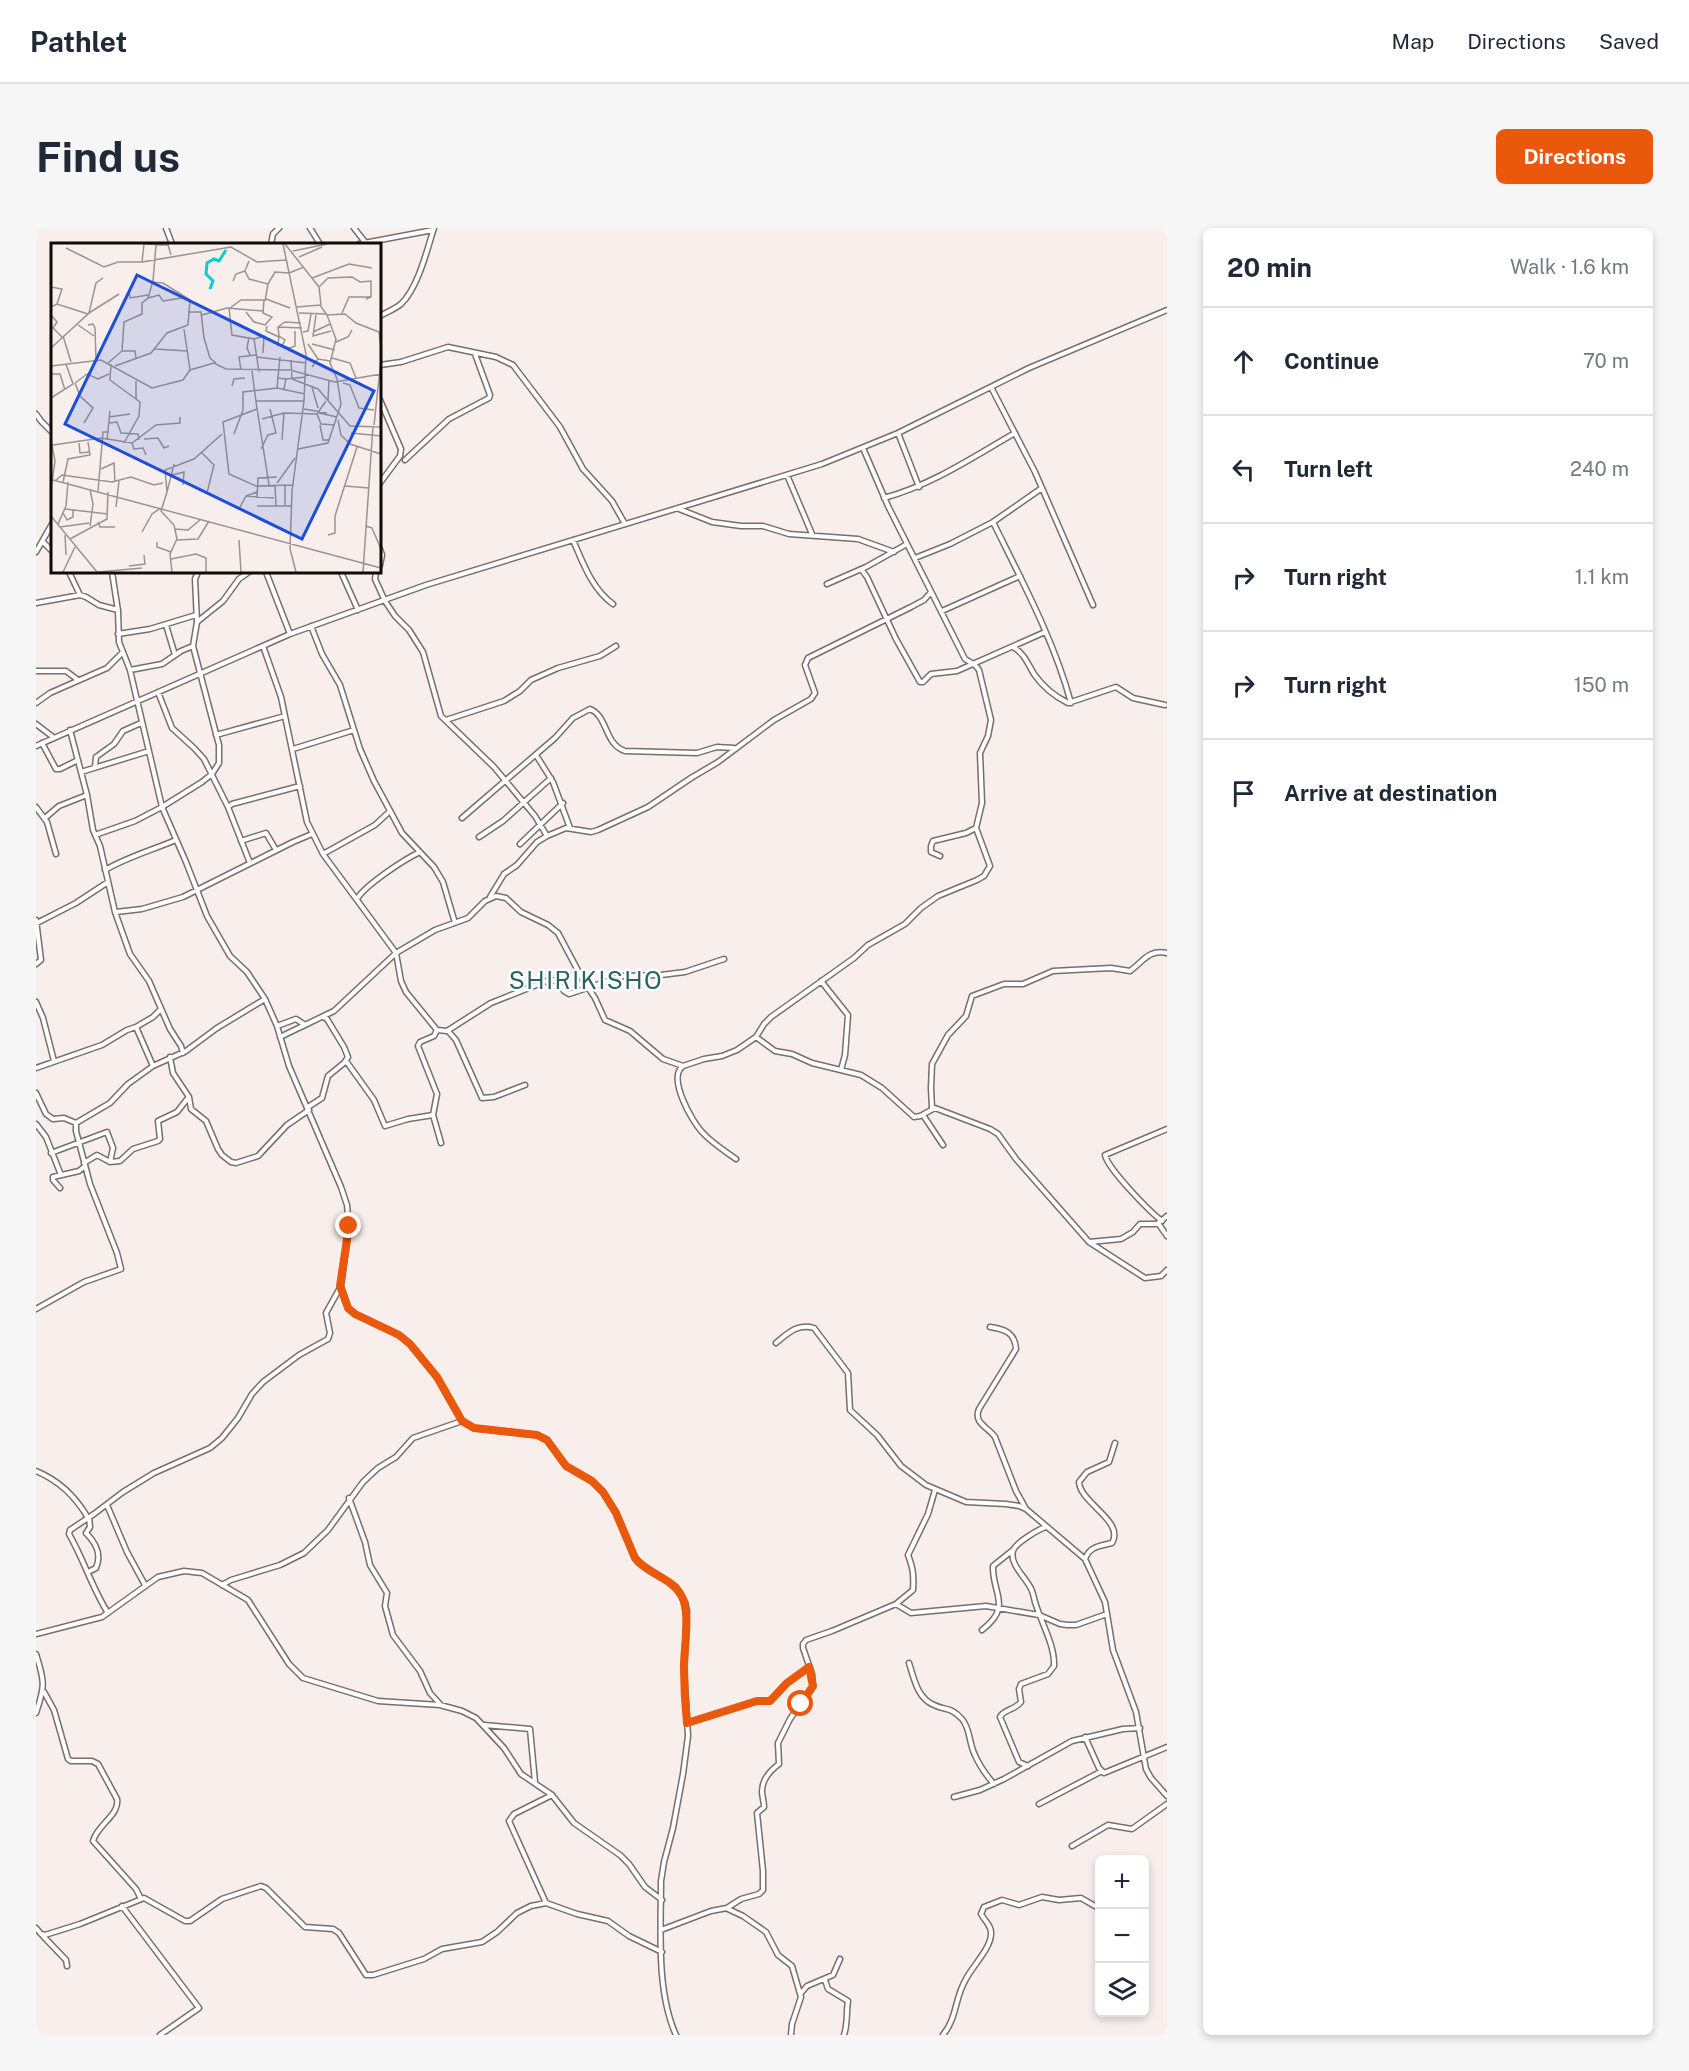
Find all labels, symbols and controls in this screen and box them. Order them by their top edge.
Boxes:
text: Pathlet [30,25,127,58]
text: Map [1392,29,1434,54]
text: Directions [1467,29,1566,54]
text: Saved [1599,29,1659,54]
button: Directions [1496,129,1653,184]
text: Find us [36,132,180,181]
inset map [51,243,381,573]
text: 20 min [1227,252,1312,283]
text: Walk · 1.6 km [1510,255,1629,279]
icon: ahead [1227,345,1260,378]
text: Continue [1284,348,1379,374]
text: 70 m [1583,349,1629,373]
icon: left [1227,453,1260,486]
text: Turn left [1284,456,1373,482]
text: 240 m [1570,457,1629,481]
icon: right [1227,561,1260,594]
text: Turn right [1284,564,1387,590]
text: 1.1 km [1575,565,1629,589]
icon: right [1227,669,1260,702]
text: Turn right [1284,672,1387,698]
text: 150 m [1574,673,1629,697]
icon: arrive [1227,777,1260,810]
text: Arrive at destination [1284,780,1497,806]
district label: SHIRIKISHO [509,966,663,994]
route end [335,1212,361,1238]
route start [787,1690,813,1716]
map controls [1095,1855,1149,2017]
button: + [1095,1855,1149,1909]
button: − [1095,1909,1149,1963]
button: layers [1095,1963,1149,2017]

